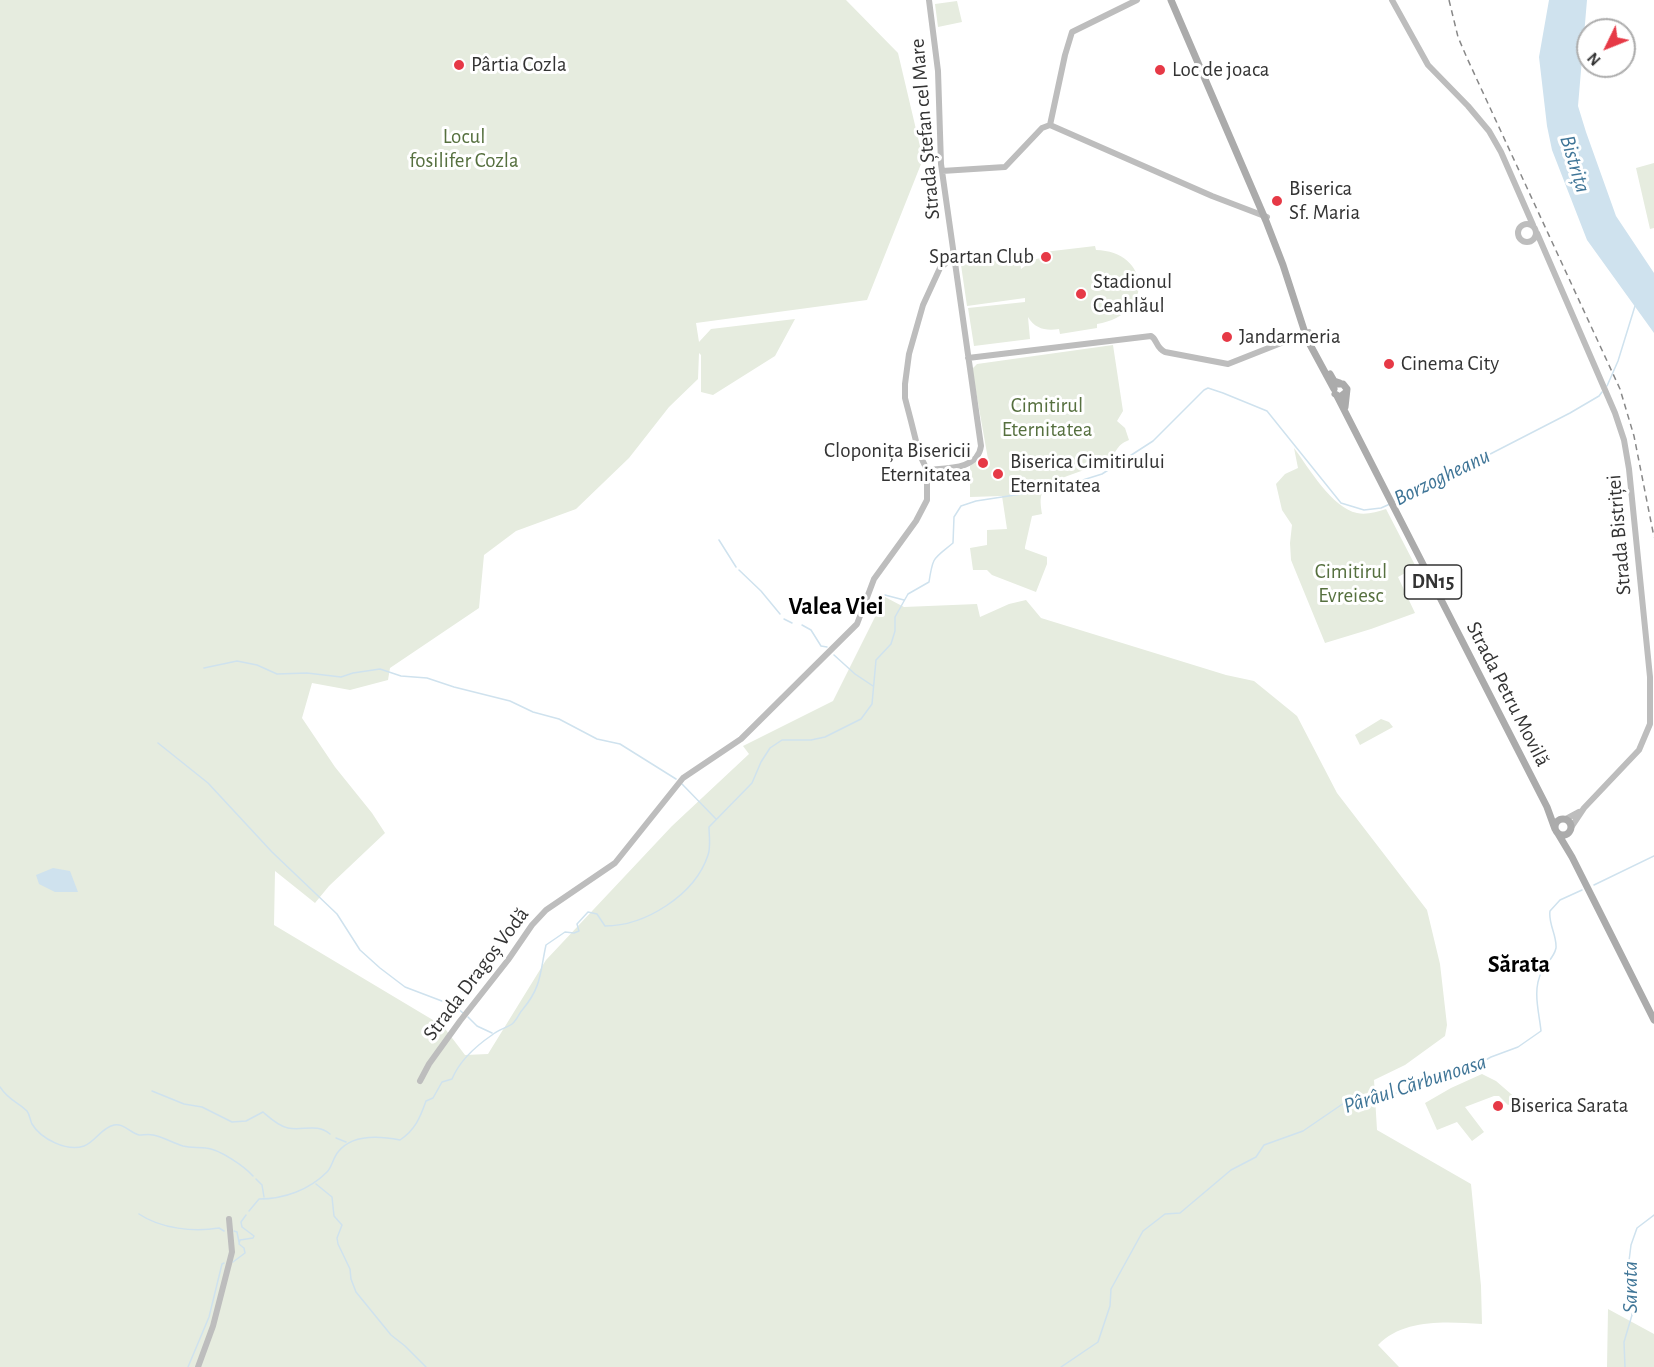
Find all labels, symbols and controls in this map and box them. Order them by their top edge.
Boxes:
north arrow [1576,18,1636,78]
street label: Strada Ștefan cel Mare [905,37,945,221]
text: N [1585,49,1604,68]
place label: Pârtia Cozla [471,52,567,78]
place label: Loc de joaca [1172,57,1269,83]
marker: Pârtia Cozla [452,58,466,72]
marker: Loc de joaca [1153,63,1167,77]
park label: Locul fosilifer Cozla [409,124,519,174]
water label: Bistrița [1554,132,1596,196]
place label: Biserica Sf. Maria [1289,176,1360,226]
marker: Biserica Sf. Maria [1270,194,1284,208]
place label: Spartan Club [929,244,1034,270]
marker: Spartan Club [1039,250,1053,264]
place label: Stadionul Ceahlăul [1093,269,1172,319]
marker: Stadionul Ceahlăul [1074,287,1088,301]
place label: Jandarmeria [1239,324,1341,350]
marker: Jandarmeria [1220,330,1234,344]
place label: Cinema City [1401,351,1499,377]
marker: Cinema City [1382,357,1396,371]
park label: Cimitirul Eternitatea [1002,393,1092,443]
place label: Cloponița Bisericii Eternitatea [824,438,971,488]
water label: Borzogheanu [1390,442,1494,512]
place label: Biserica Cimitirului Eternitatea [1010,449,1165,499]
marker: Cloponița Bisericii Eternitatea [976,456,990,470]
marker: Biserica Cimitirului Eternitatea [991,467,1005,481]
street label: Strada Bistriței [1601,474,1637,596]
park label: Cimitirul Evreiesc [1315,559,1387,609]
road number: DN15 [1404,565,1462,599]
district label: Valea Viei [788,593,884,621]
street label: Strada Petru Movilă [1461,617,1555,771]
street label: Strada Dragoș Vodă [418,902,534,1046]
district label: Sărata [1488,951,1550,979]
water label: Pârâul Cărbunoasa [1340,1048,1490,1120]
place label: Biserica Sarata [1510,1093,1628,1119]
marker: Biserica Sarata [1491,1099,1505,1113]
water label: Sarata [1617,1261,1643,1313]

